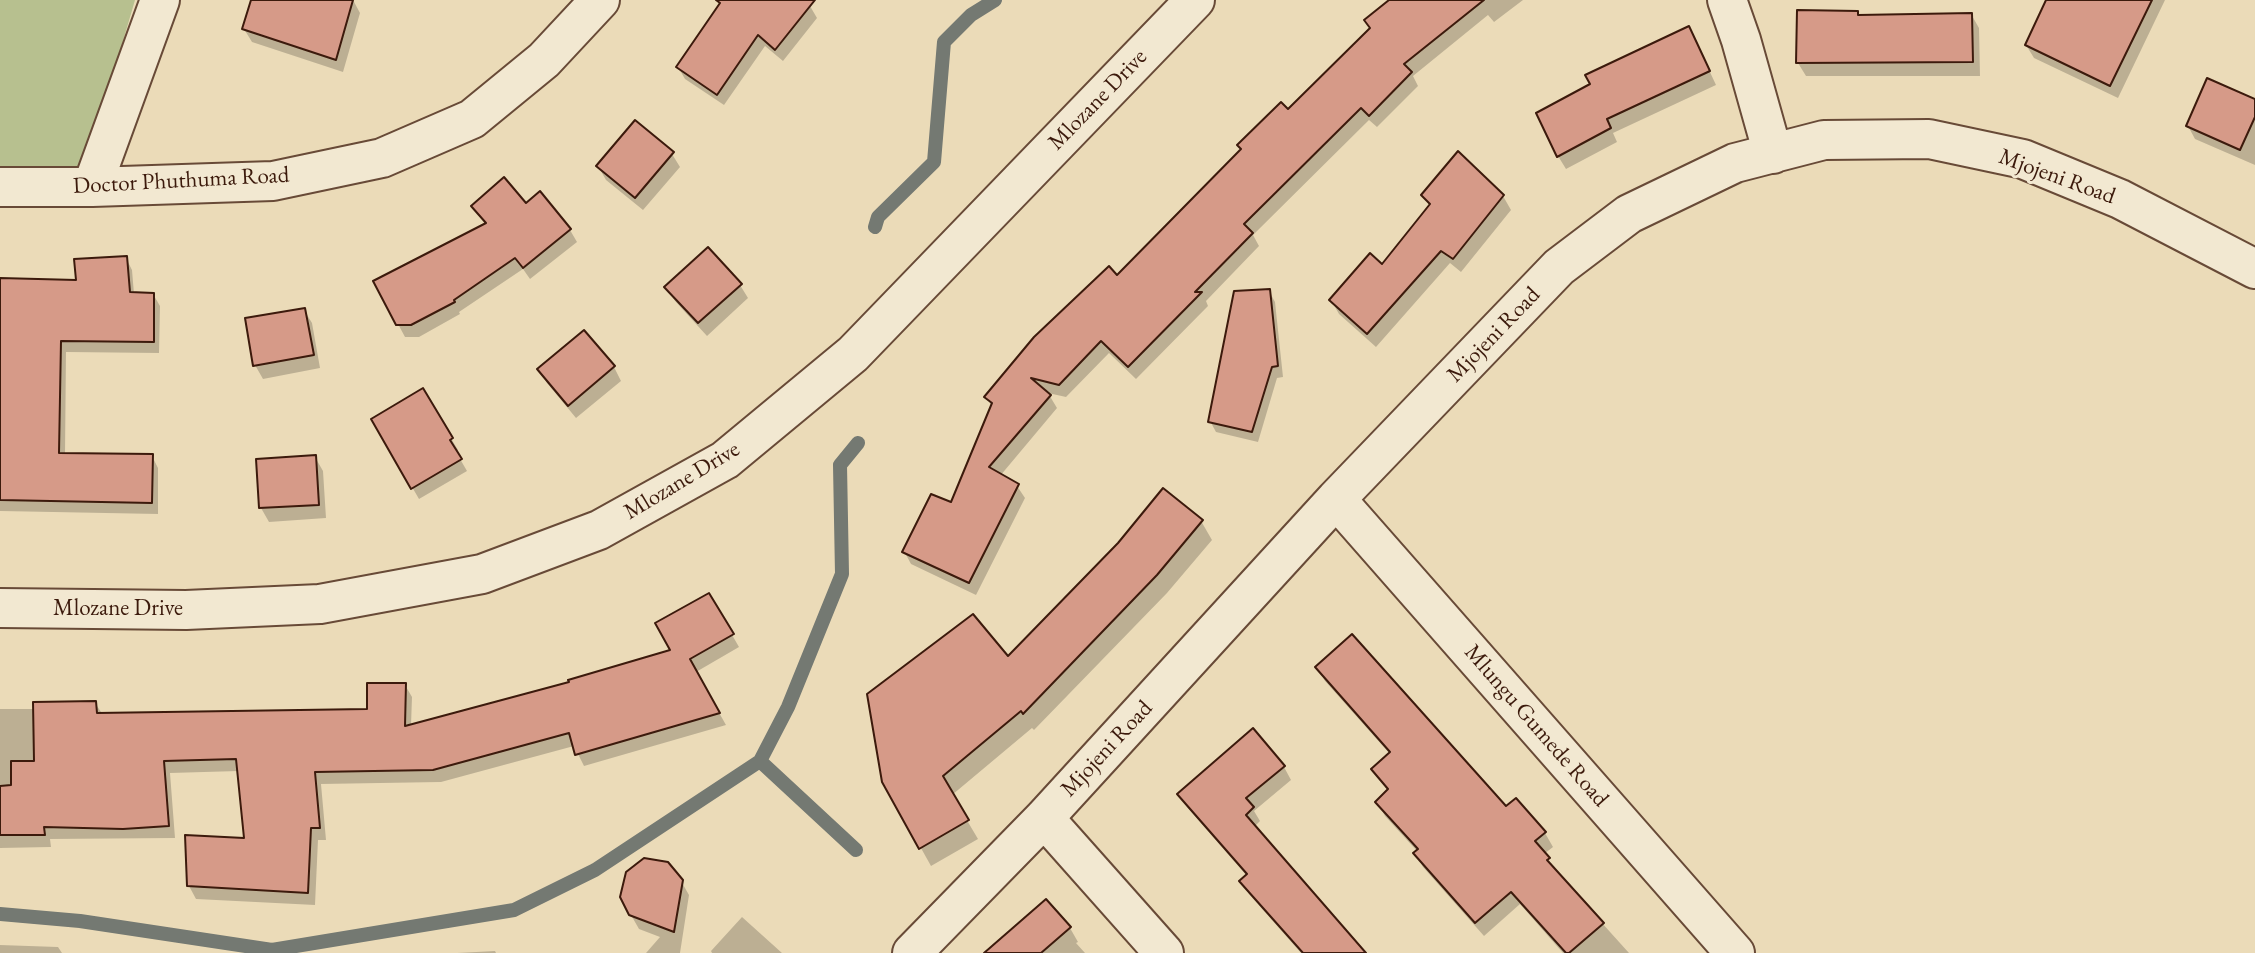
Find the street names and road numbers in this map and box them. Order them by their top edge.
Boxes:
street label: Mlozane Drive [1043,44,1153,156]
street label: Mjojeni Road [1995,143,2119,211]
street label: Doctor Phuthuma Road [72,162,290,200]
street label: Mjojeni Road [1442,282,1546,388]
street label: Mlozane Drive [619,436,745,526]
street label: Mlozane Drive [53,595,183,623]
street label: Mlungu Gumede Road [1458,639,1614,813]
street label: Mjojeni Road [1055,695,1159,803]

